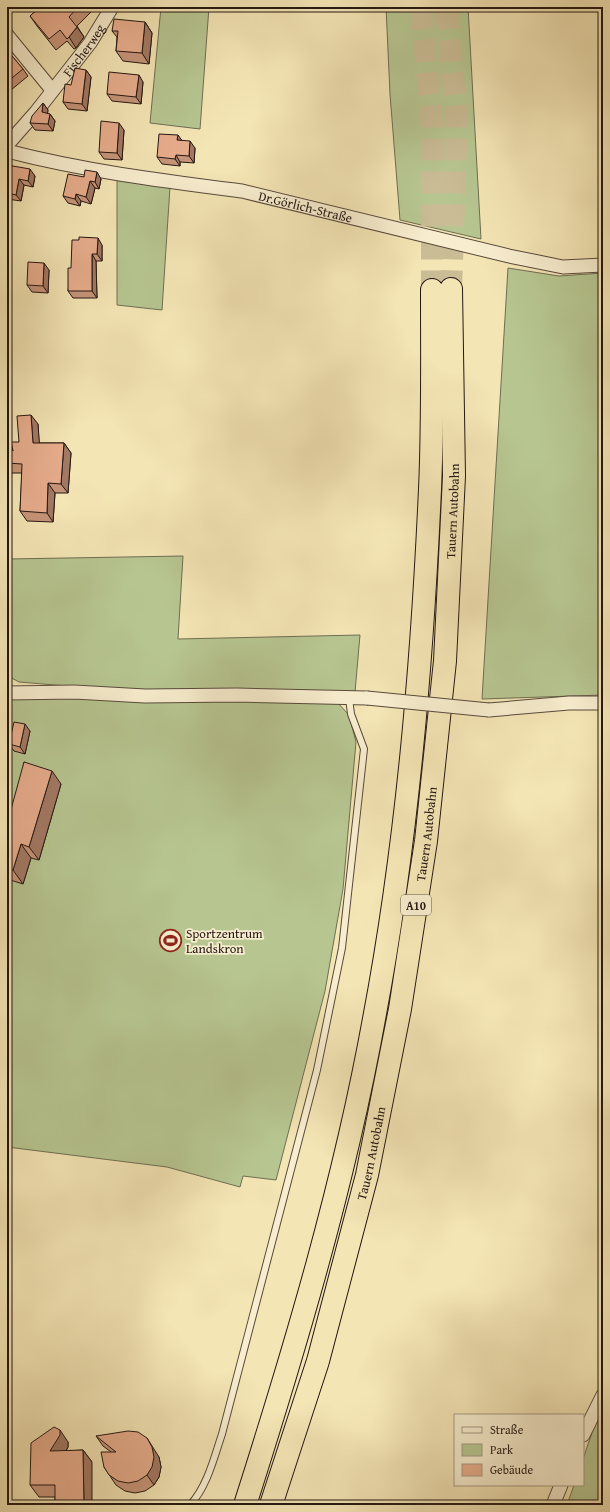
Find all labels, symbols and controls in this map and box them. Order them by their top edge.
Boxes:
street label: Fischerweg [58,20,109,80]
street label: Dr.Görlich-Straße [257,186,354,227]
street label: Tauern Autobahn [440,463,464,559]
street label: Tauern Autobahn [410,785,441,883]
road number: A10 [401,895,431,915]
place label: Sportzentrum Landskron [186,924,263,958]
sports icon: Sportzentrum Landskron [158,927,184,953]
street label: Tauern Autobahn [351,1104,390,1202]
legend [454,1414,584,1486]
text: Straße [490,1421,524,1438]
text: Park [490,1441,514,1458]
text: Gebäude [490,1461,533,1478]

